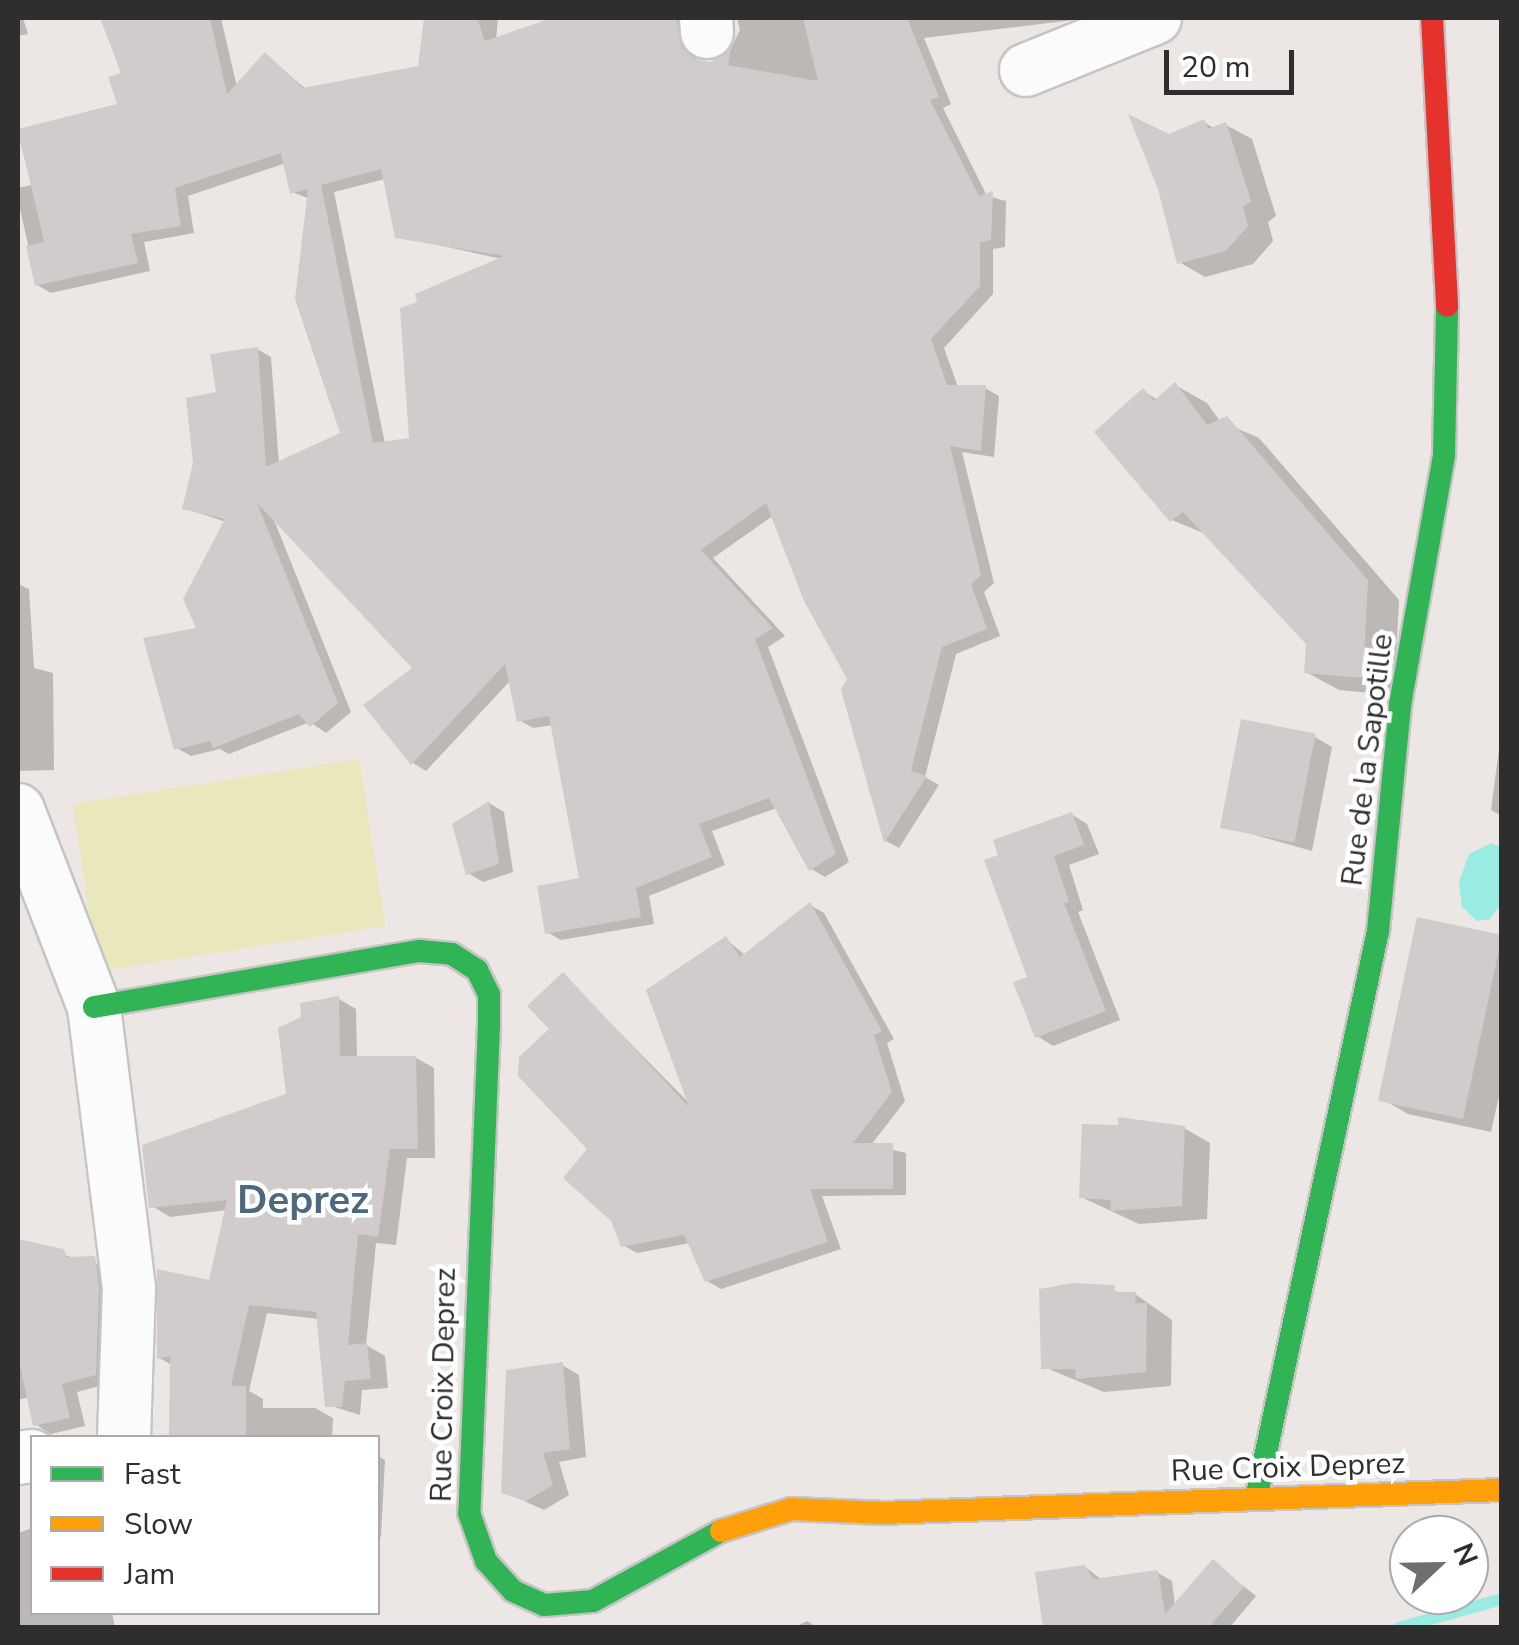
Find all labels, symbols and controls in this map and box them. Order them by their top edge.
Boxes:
scale bar [1169,30,1299,92]
text: 20 m [1181,47,1250,88]
street label: Rue de la Sapotille [1335,632,1401,888]
district label: Deprez [237,1176,369,1224]
street label: Rue Croix Deprez [424,1267,464,1503]
legend [30,1435,380,1615]
street label: Rue Croix Deprez [1170,1446,1406,1490]
text: Fast [124,1454,181,1495]
text: Slow [124,1504,193,1545]
north arrow [1389,1515,1489,1615]
text: N [1443,1538,1486,1571]
text: Jam [124,1554,175,1595]

